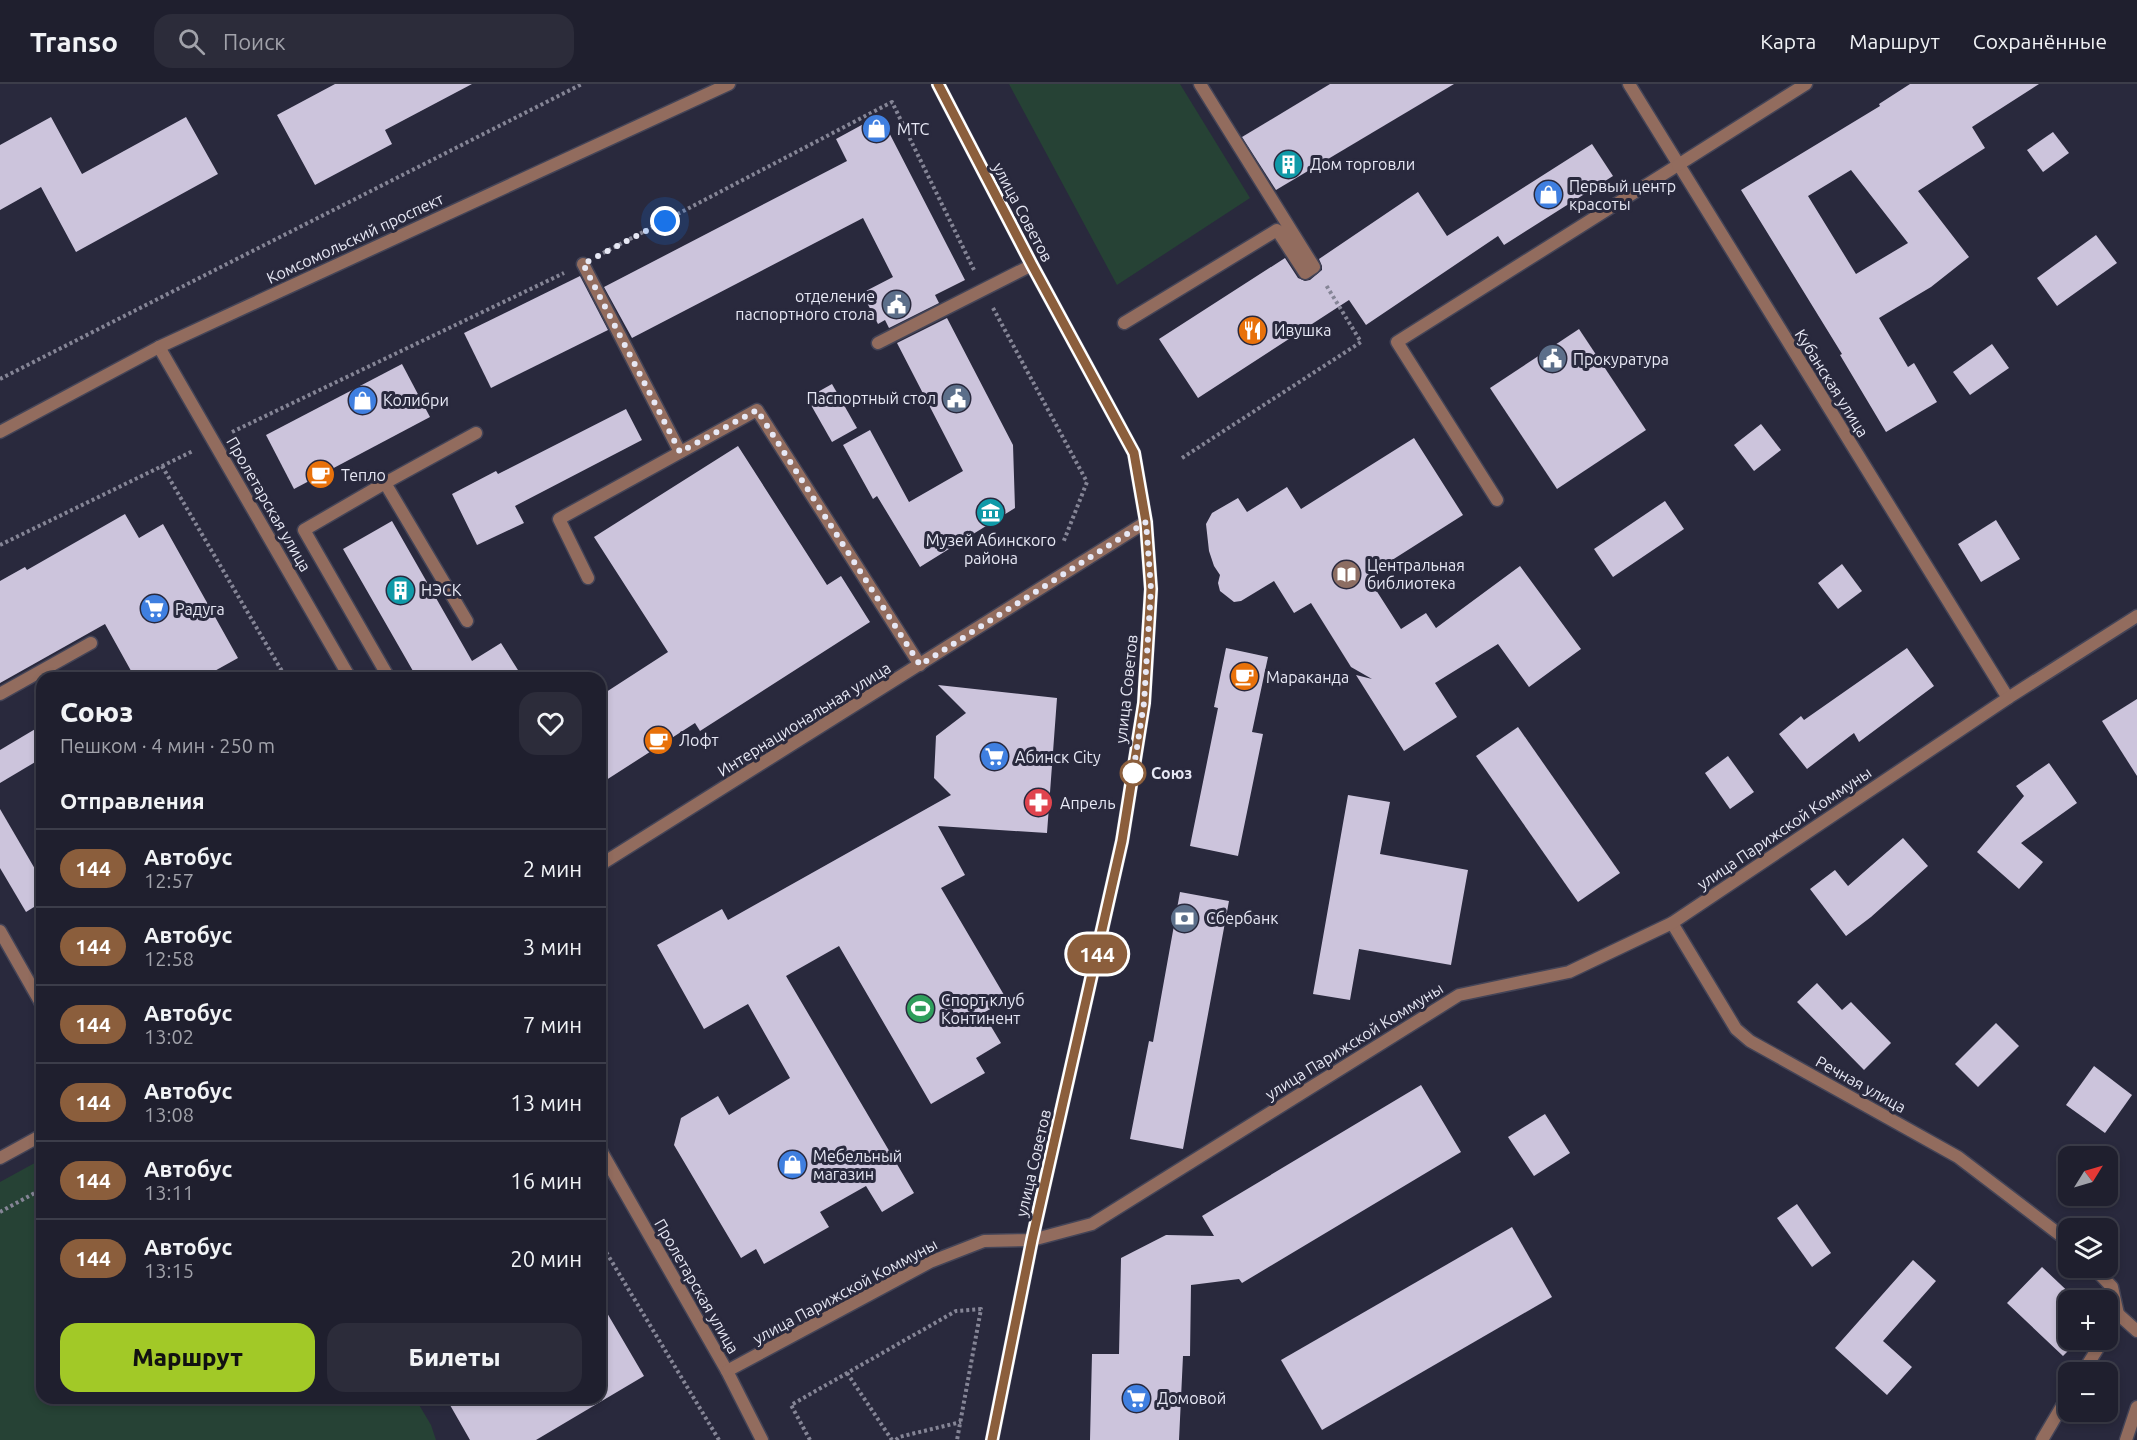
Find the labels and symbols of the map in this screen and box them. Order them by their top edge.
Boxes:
shop icon: МТС [860,113,892,145]
place label: МТС [897,120,930,138]
building icon: Дом торговли [1273,148,1305,180]
place label: Дом торговли [1310,155,1415,173]
street label: улица Советов [989,159,1057,265]
place label: Первый центр красоты [1569,177,1676,213]
shop icon: Первый центр красоты [1532,179,1564,211]
street label: Комсомольский проспект [264,189,446,287]
your location [650,206,680,236]
place label: отделение паспортного стола [735,287,875,323]
public building icon: отделение паспортного стола [880,289,912,321]
restaurant icon: Ивушка [1237,314,1269,346]
place label: Ивушка [1274,321,1331,339]
street label: Кубанская улица [1792,326,1872,440]
public building icon: Прокуратура [1536,343,1568,375]
place label: Прокуратура [1573,350,1669,368]
public building icon: Паспортный стол [941,382,973,414]
shop icon: Колибри [346,384,378,416]
place label: Паспортный стол [806,389,936,407]
place label: Колибри [383,391,449,409]
street label: Пролетарская улица [223,433,315,575]
cafe icon: Тепло [304,459,336,491]
place label: Тепло [341,466,386,484]
museum icon: Музей Абинского района [975,496,1007,528]
place label: Музей Абинского района [926,531,1056,567]
place label: Центральная библиотека [1367,556,1465,592]
library icon: Центральная библиотека [1330,558,1362,590]
building icon: НЭСК [384,574,416,606]
place label: НЭСК [421,581,462,599]
supermarket icon: Радуга [138,593,170,625]
place label: Радуга [175,600,225,618]
street label: улица Советов [1111,634,1141,744]
street label: Интернациональная улица [714,658,894,780]
cafe icon: Мараканда [1229,661,1261,693]
place label: Мараканда [1266,668,1349,686]
cafe icon: Лофт [642,724,674,756]
place label: Лофт [679,731,719,749]
supermarket icon: Абинск City [978,741,1010,773]
place label: Абинск City [1015,748,1101,766]
marker: Союз [1120,760,1146,786]
street label: улица Парижской Коммуны [1694,763,1874,893]
place label: Союз [1151,764,1192,782]
pharmacy icon: Апрель [1023,787,1055,819]
place label: Апрель [1060,794,1115,812]
bank icon: Сбербанк [1169,902,1201,934]
place label: Сбербанк [1206,909,1279,927]
line badge: 144 [1062,934,1132,974]
street label: улица Парижской Коммуны [1262,979,1446,1103]
place label: Спорт клуб Континент [941,991,1025,1027]
sports icon: Спорт клуб Континент [904,993,936,1025]
street label: Речная улица [1813,1052,1909,1116]
street label: улица Советов [1012,1108,1054,1218]
north arrow [2058,1146,2118,1206]
place label: Мебельный магазин [813,1147,902,1183]
shop icon: Мебельный магазин [776,1149,808,1181]
street label: Пролетарская улица [651,1215,743,1357]
street label: улица Парижской Коммуны [750,1235,940,1347]
supermarket icon: Домовой [1120,1382,1152,1414]
place label: Домовой [1157,1389,1226,1407]

